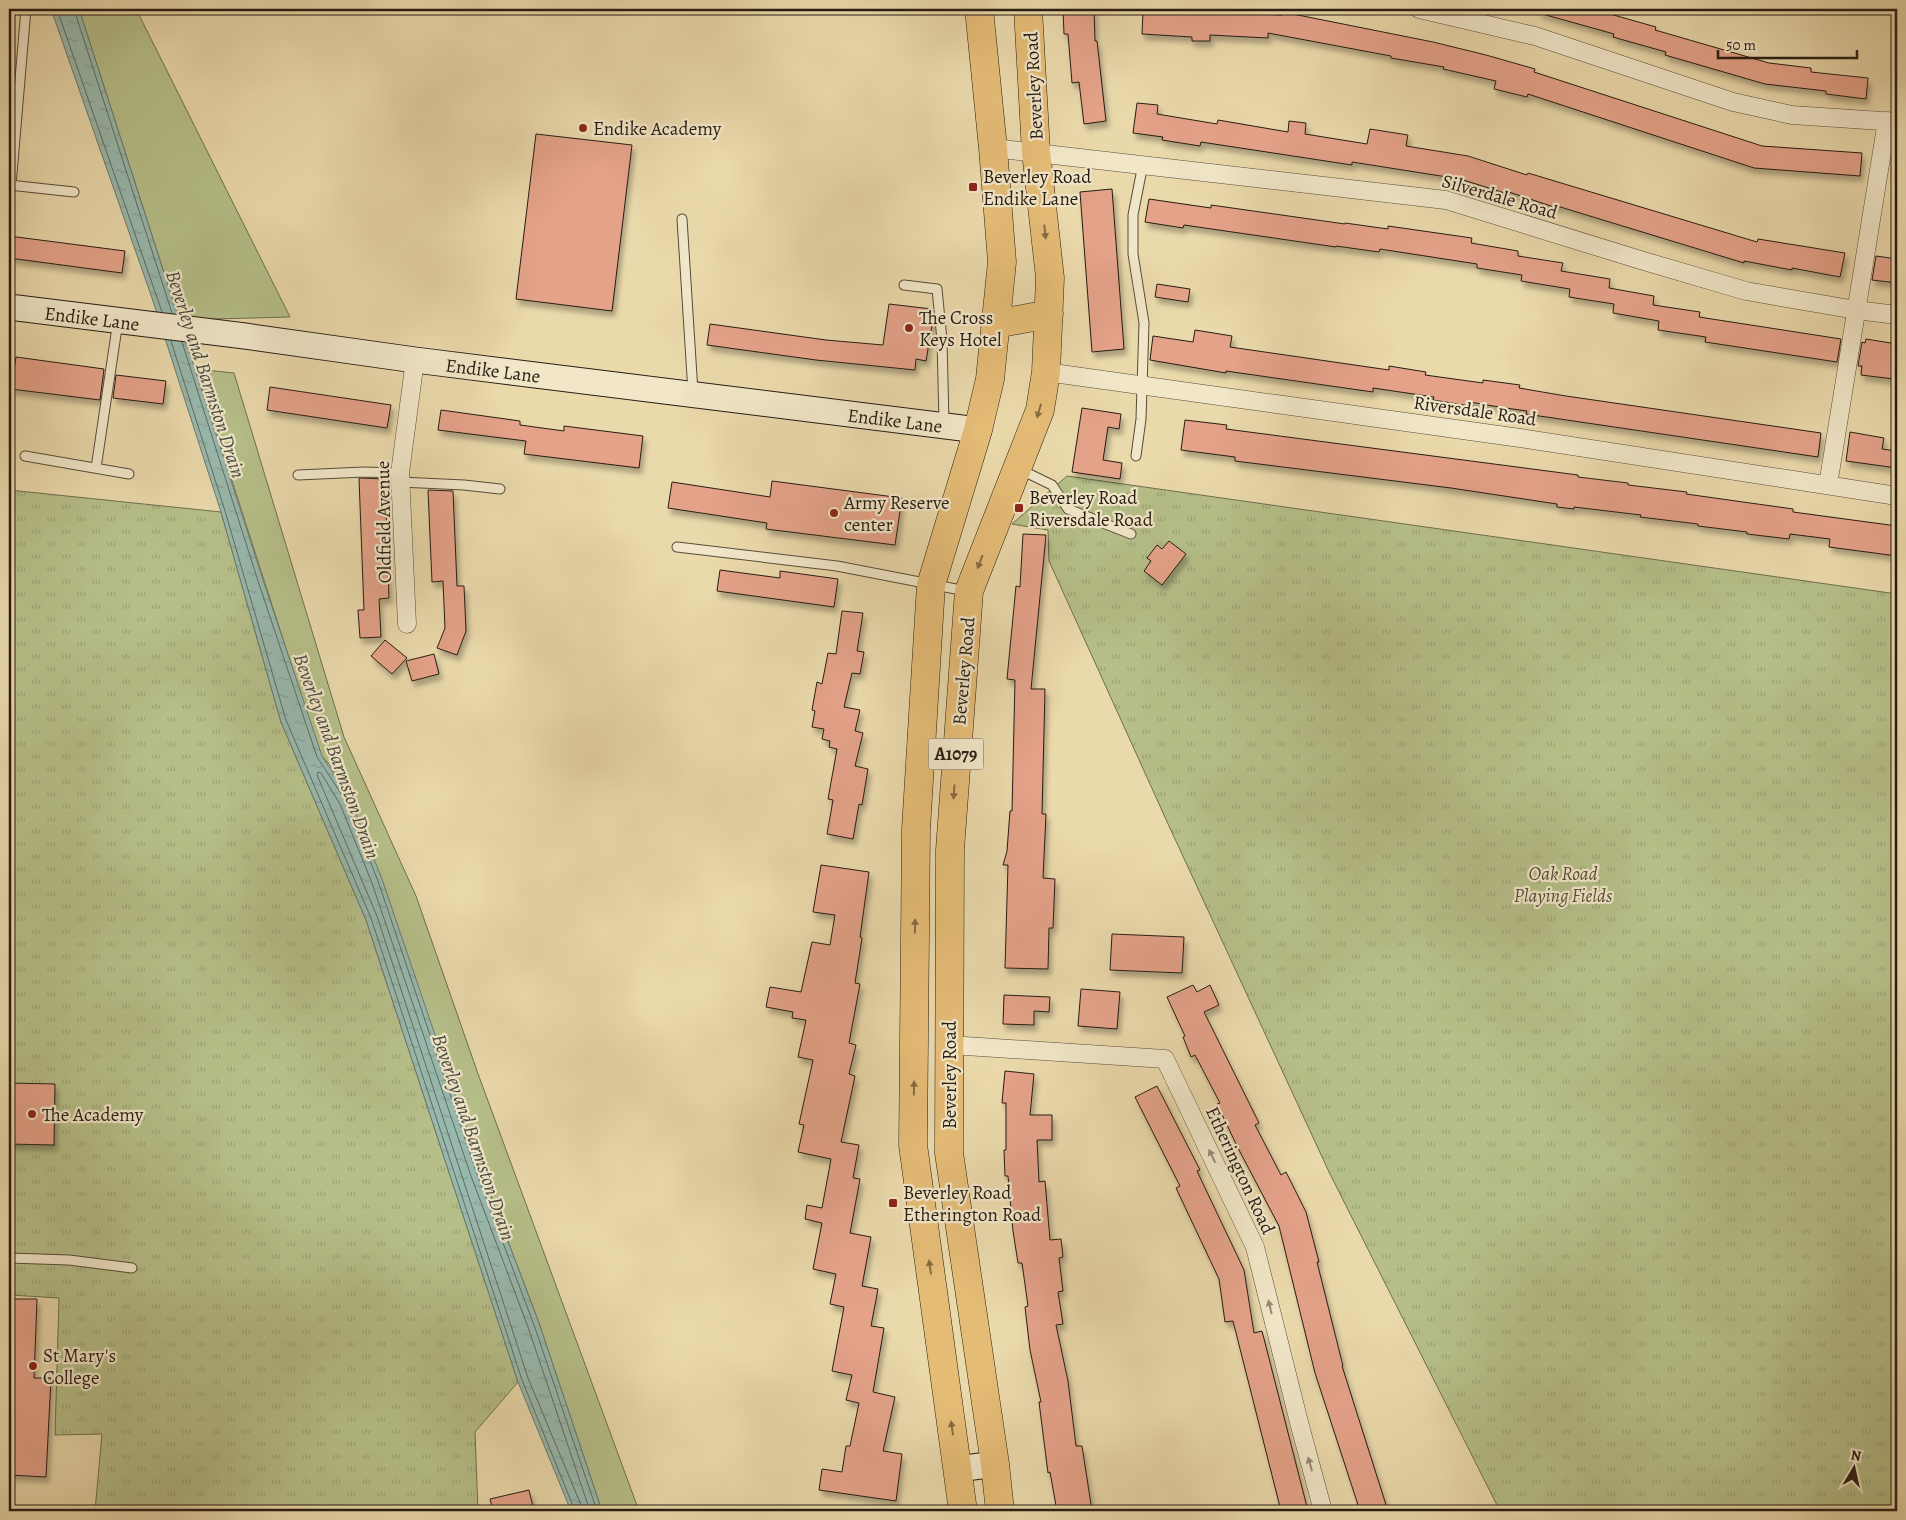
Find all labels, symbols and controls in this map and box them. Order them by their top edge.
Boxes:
scale bar [1718,28,1857,60]
street label: Beverley Road [1018,30,1050,141]
text: 50 m [1726,35,1756,55]
place label: Endike Academy [593,116,722,142]
marker: Endike Academy [577,122,589,134]
place label: Beverley Road Endike Lane [983,164,1092,212]
street label: Silverdale Road [1439,168,1561,226]
marker: Beverley Road Endike Lane [967,181,979,193]
one-way arrow [1041,224,1049,240]
water label: Beverley and Barmston Drain [159,267,252,482]
street label: Endike Lane [43,300,141,338]
place label: The Cross Keys Hotel [919,305,1002,353]
marker: The Cross Keys Hotel [903,322,915,334]
street label: Endike Lane [444,352,542,390]
street label: Riversdale Road [1412,389,1539,433]
street label: Endike Lane [846,402,944,440]
one-way arrow [1035,403,1043,418]
street label: Oldfield Avenue [370,460,398,584]
place label: Beverley Road Riversdale Road [1029,485,1154,533]
place label: Army Reserve center [843,490,950,538]
marker: Beverley Road Riversdale Road [1013,502,1025,514]
marker: Army Reserve center [828,507,840,519]
one-way arrow [976,555,984,570]
street label: Beverley Road [946,615,982,726]
water label: Beverley and Barmston Drain [287,650,386,863]
road number: A1079 [928,739,984,770]
one-way arrow [949,784,957,800]
park label: Oak Road Playing Fields [1514,861,1613,909]
one-way arrow [911,918,919,934]
street label: Beverley Road [937,1020,963,1129]
water label: Beverley and Barmston Drain [425,1030,522,1244]
one-way arrow [910,1080,918,1096]
place label: The Academy [42,1102,144,1128]
street label: Etherington Road [1199,1102,1281,1239]
marker: The Academy [26,1108,38,1120]
one-way arrow [1207,1149,1215,1163]
place label: Beverley Road Etherington Road [903,1180,1042,1228]
marker: Beverley Road Etherington Road [887,1197,899,1209]
one-way arrow [926,1259,934,1275]
one-way arrow [1265,1299,1273,1314]
place label: St Mary's College [43,1343,116,1391]
marker: St Mary's College [27,1360,39,1372]
one-way arrow [948,1420,956,1436]
north arrow [1828,1442,1878,1492]
text: N [1849,1445,1862,1466]
one-way arrow [1306,1457,1314,1472]

